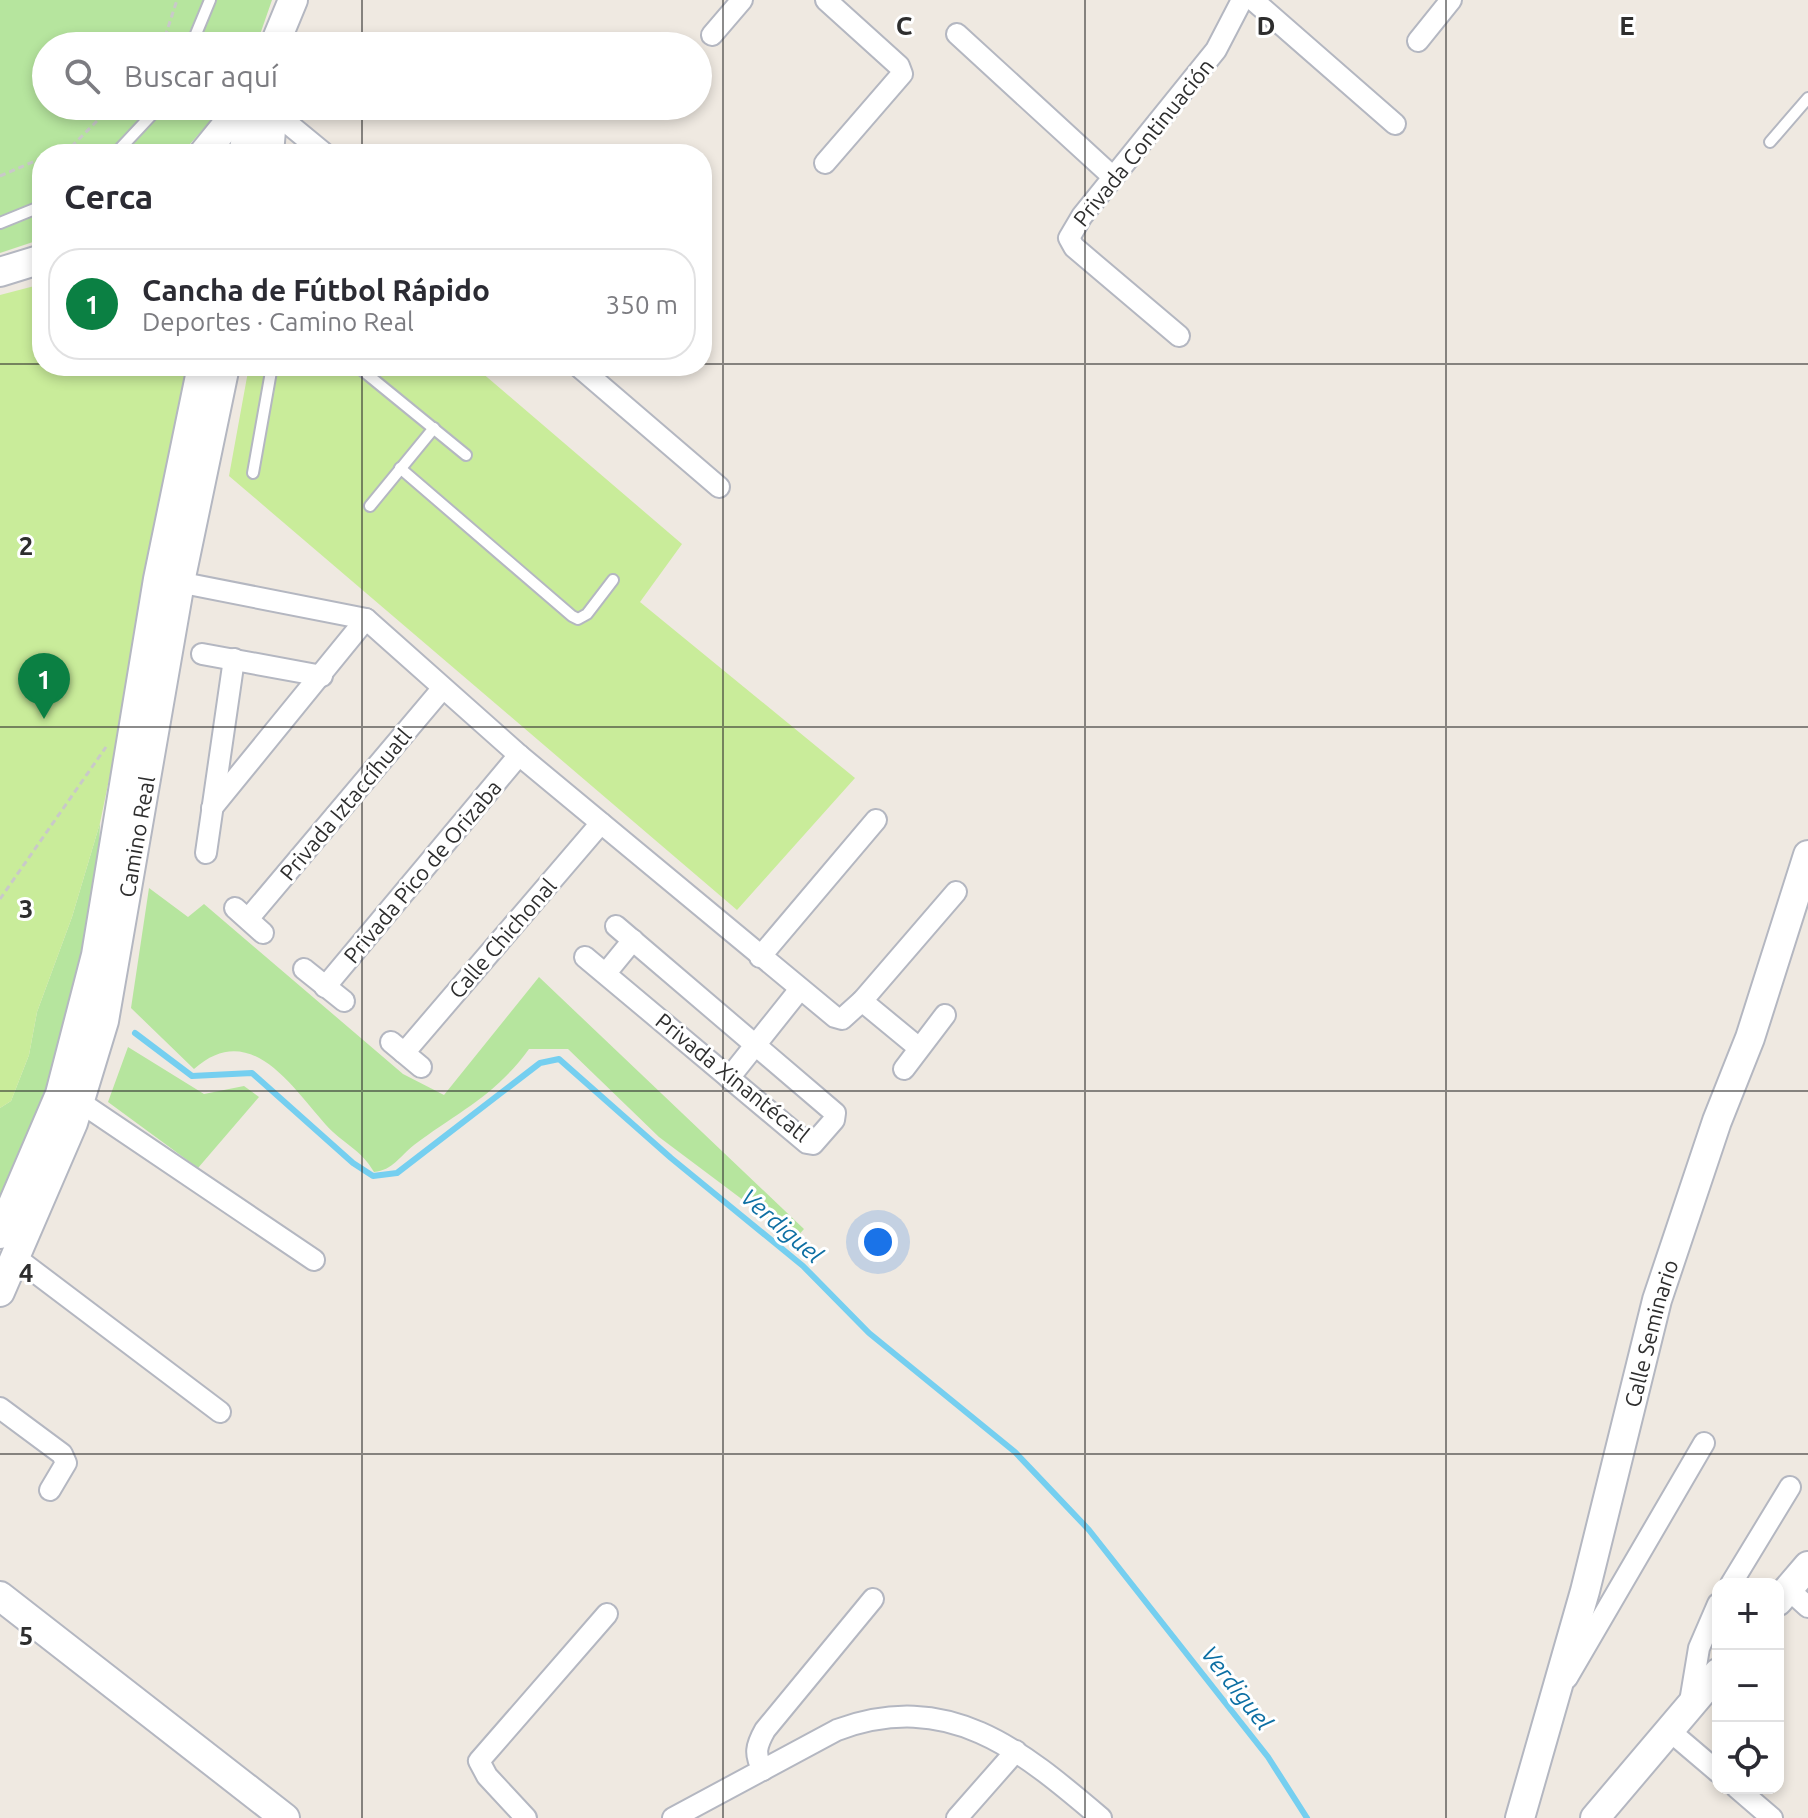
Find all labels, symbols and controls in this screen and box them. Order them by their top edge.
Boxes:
text: C [896,11,913,40]
text: D [1257,11,1275,40]
text: E [1619,11,1635,40]
search box [32,32,712,120]
street label: Privada Continuación [1068,53,1218,231]
icon: search [60,54,104,98]
text: Buscar aquí [124,59,278,93]
text: Cerca [64,177,153,215]
text: Cancha de Fútbol Rápido [142,273,490,307]
text: 1 [85,290,99,319]
text: 350 m [606,290,678,319]
text: Deportes · Camino Real [142,307,414,336]
text: 2 [19,531,33,560]
pin: 1 [18,653,70,719]
street label: Privada Iztaccíhuatl [274,723,416,885]
street label: Camino Real [113,774,159,899]
street label: Privada Pico de Orizaba [338,774,506,968]
street label: Calle Chichonal [443,873,561,1003]
text: 3 [19,894,33,923]
street label: Privada Xinantécatl [651,1007,815,1147]
water label: Verdiguel [736,1183,829,1269]
your location [858,1222,898,1262]
street label: Calle Seminario [1618,1256,1682,1410]
text: 4 [19,1258,33,1287]
map controls [1712,1578,1784,1794]
button: + [1712,1578,1784,1650]
text: 5 [19,1621,33,1650]
water label: Verdiguel [1196,1641,1278,1736]
button: − [1712,1650,1784,1722]
button: locate [1712,1722,1784,1794]

